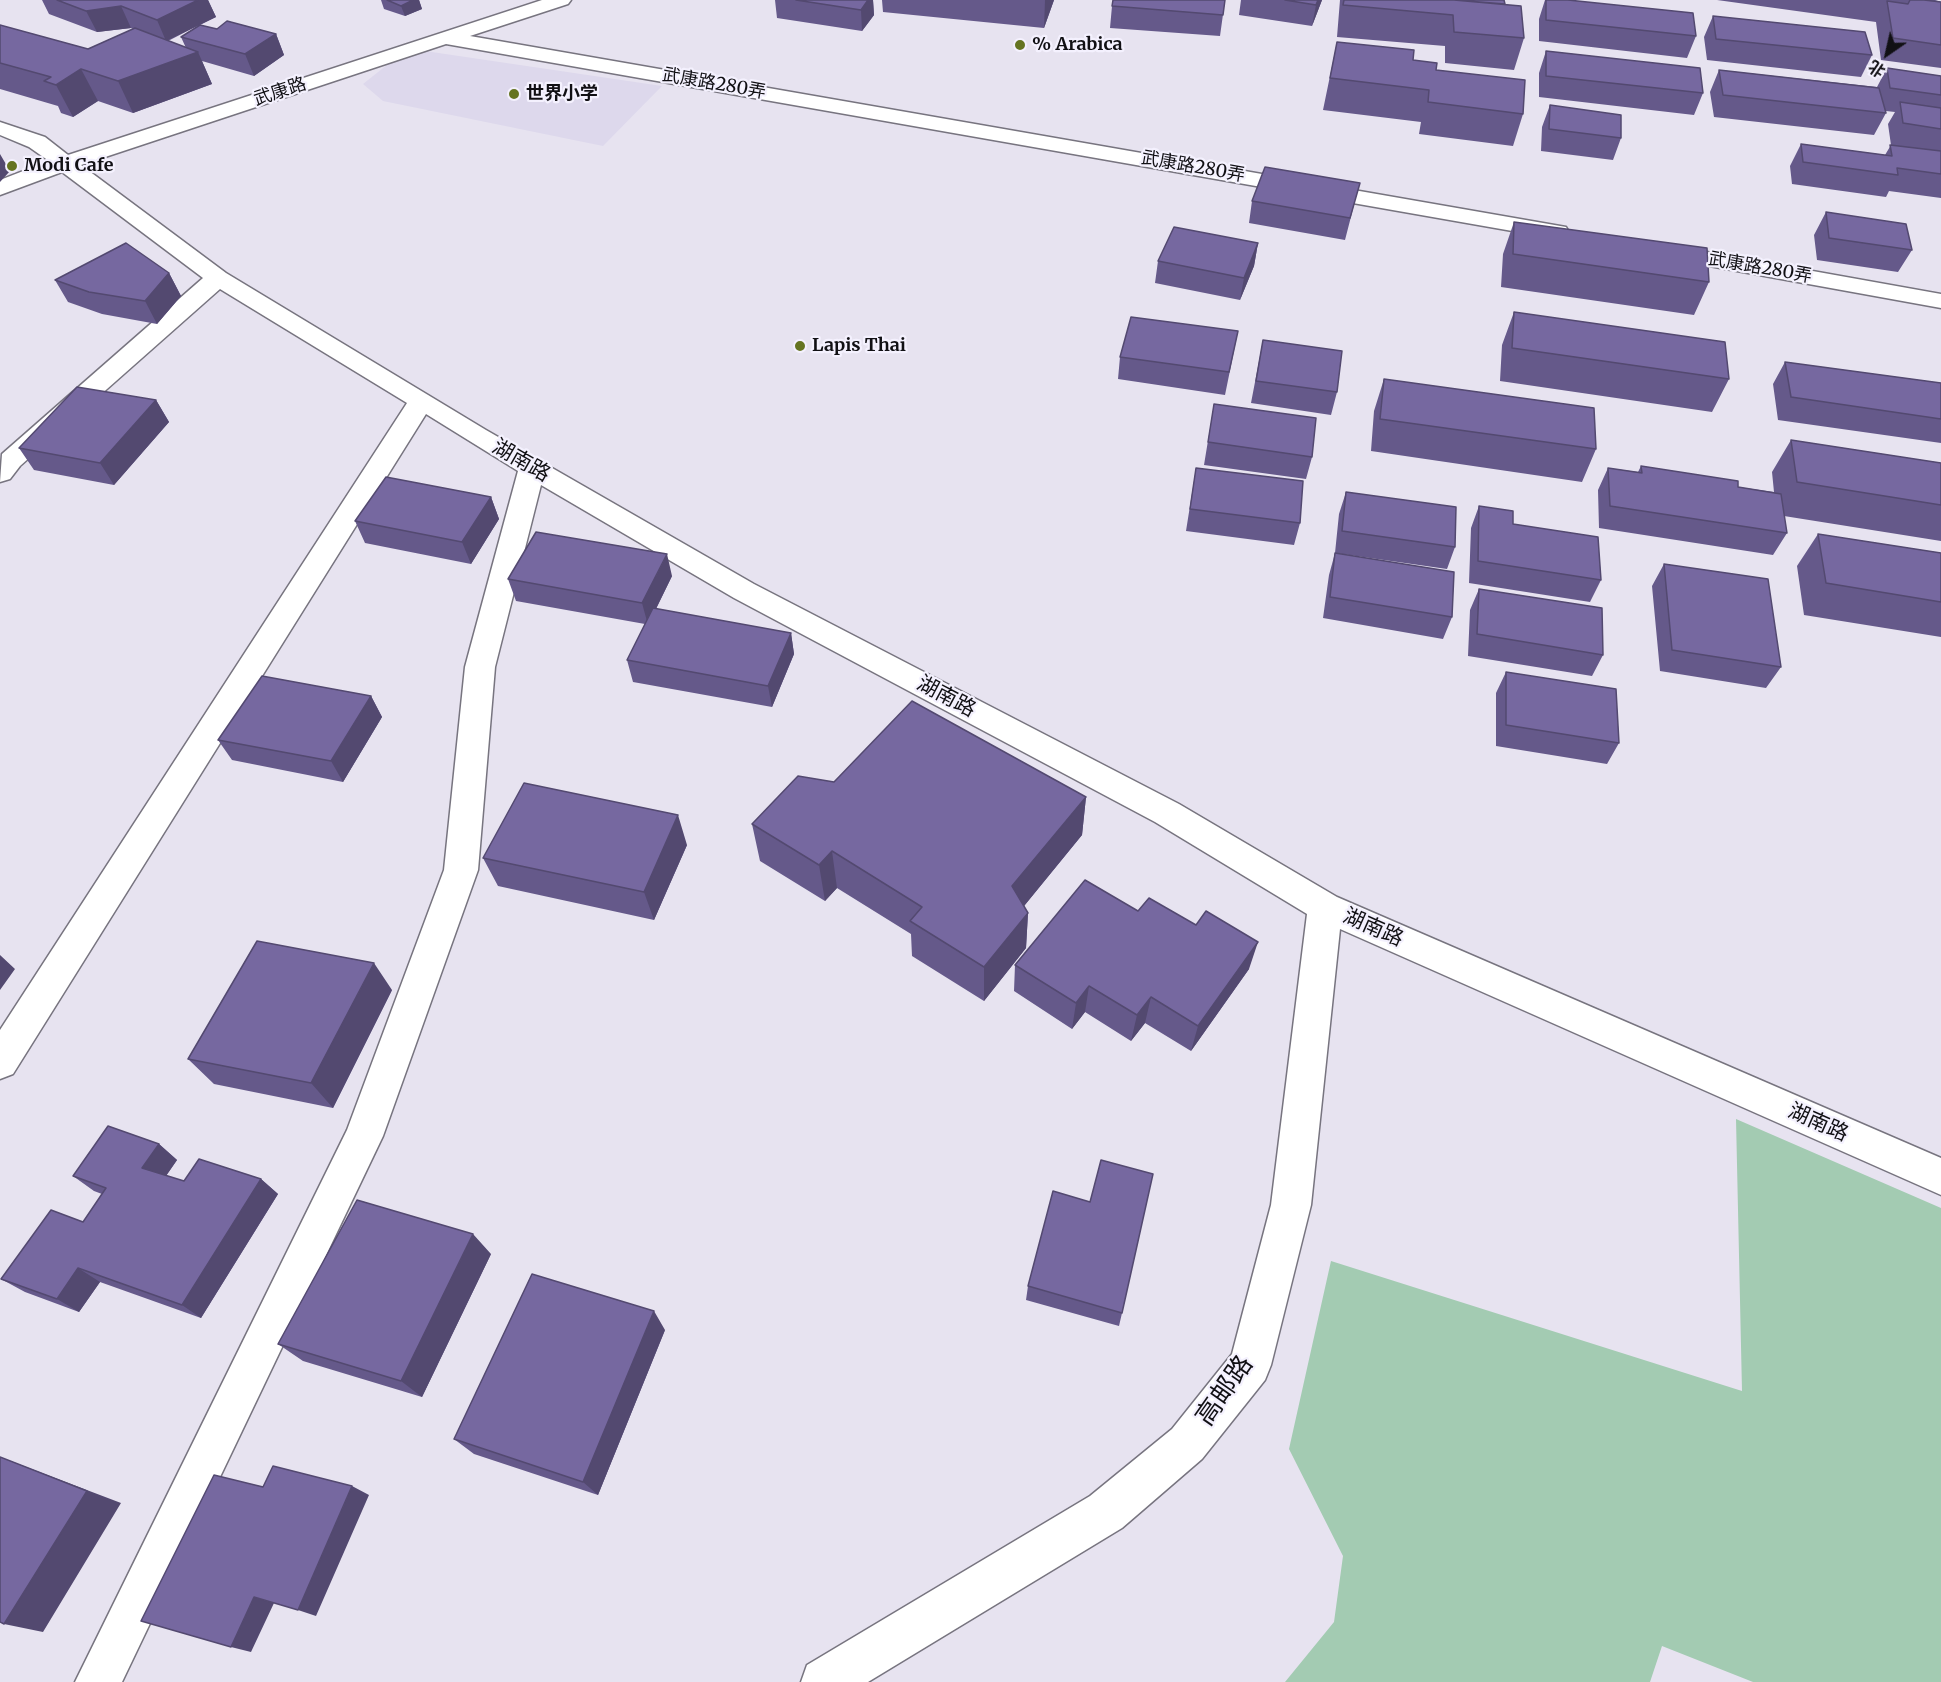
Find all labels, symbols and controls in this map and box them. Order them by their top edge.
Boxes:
north arrow [1857,24,1917,84]
place label: % Arabica [1032,34,1123,56]
marker: % Arabica [1013,38,1027,52]
text: 北 [1865,56,1889,82]
street label: 武康路280弄 [661,64,767,104]
street label: 武康路 [251,73,309,111]
place label: 世界小学 [526,83,598,105]
marker: 世界小学 [507,87,521,101]
street label: 武康路280弄 [1140,147,1246,187]
place label: Modi Cafe [24,155,113,177]
marker: Modi Cafe [5,159,19,173]
street label: 武康路280弄 [1707,248,1813,288]
place label: Lapis Thai [812,335,906,357]
marker: Lapis Thai [793,339,807,353]
street label: 湖南路 [487,434,555,488]
street label: 湖南路 [912,671,980,723]
street label: 湖南路 [1339,904,1407,952]
street label: 湖南路 [1784,1099,1852,1147]
street label: 高邮路 [1190,1350,1260,1432]

